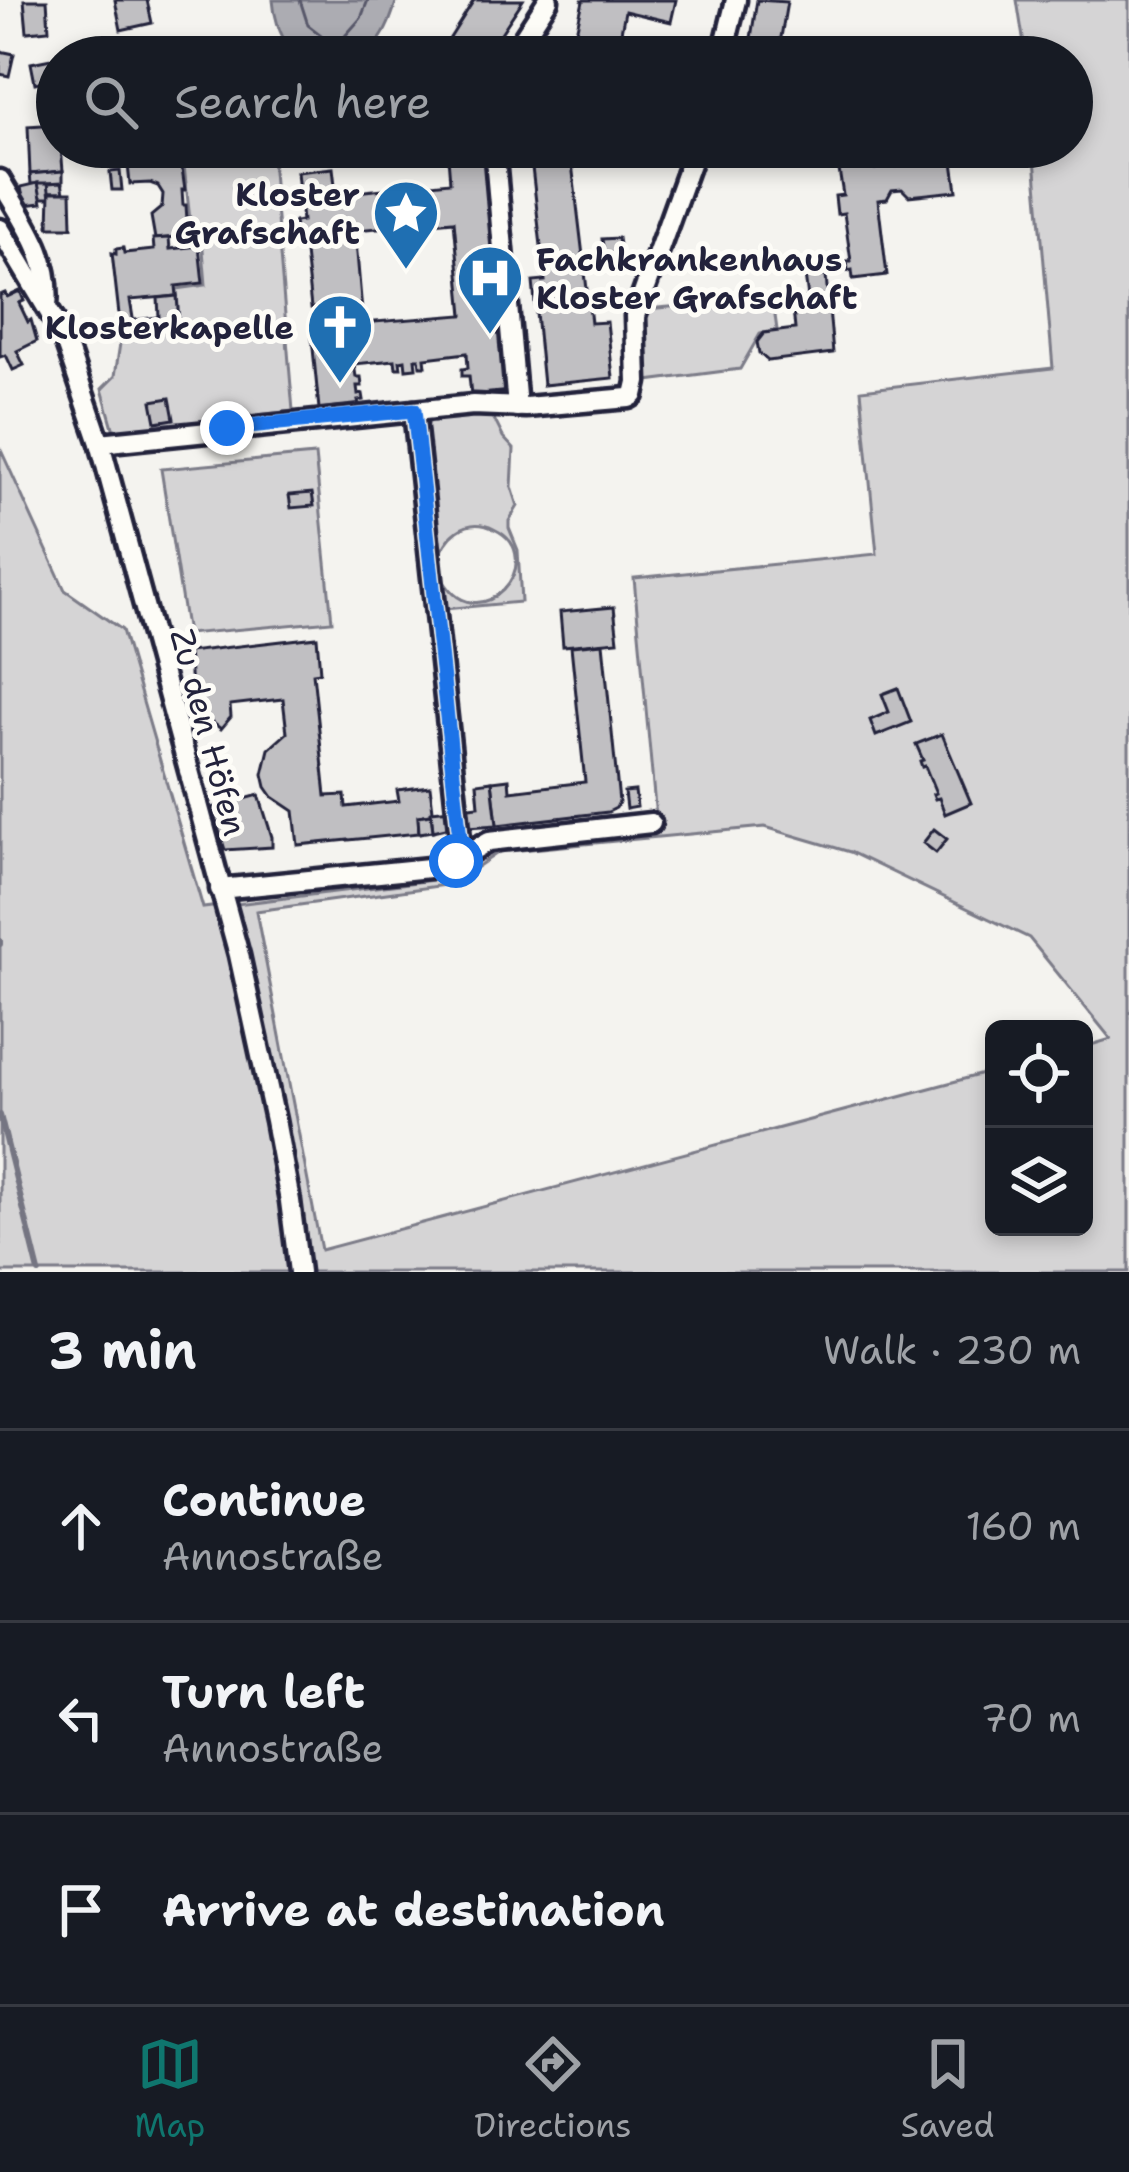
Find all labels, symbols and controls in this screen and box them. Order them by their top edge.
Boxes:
search box [36,36,1093,168]
icon: search [78,69,144,135]
text: Search here [174,72,431,132]
place label: Kloster Grafschaft [174,172,360,255]
place icon: Kloster Grafschaft [371,178,441,272]
place label: Fachkrankenhaus Kloster Grafschaft [536,237,858,320]
hospital icon: Fachkrankenhaus Kloster Grafschaft [455,243,525,337]
church icon: Klosterkapelle [305,292,375,386]
place label: Klosterkapelle [45,305,294,350]
route end [200,401,254,455]
street label: Zu den Höfen [159,624,258,841]
route start [429,834,483,888]
map controls [985,1020,1093,1236]
button: locate [985,1020,1093,1128]
button: layers [985,1128,1093,1236]
text: 3 min [48,1316,197,1384]
text: Walk · 230 m [823,1324,1081,1376]
text: Continue [162,1470,366,1530]
icon: ahead [48,1493,114,1559]
text: 160 m [966,1500,1081,1552]
text: Annostraße [162,1530,384,1582]
text: Turn left [162,1662,365,1722]
icon: left [48,1685,114,1751]
text: 70 m [980,1692,1081,1744]
text: Annostraße [162,1722,384,1774]
icon: arrive [48,1877,114,1943]
text: Arrive at destination [162,1880,665,1940]
tab: Map [135,2031,205,2148]
tab: Directions [474,2031,632,2148]
tab: Saved [901,2031,994,2148]

